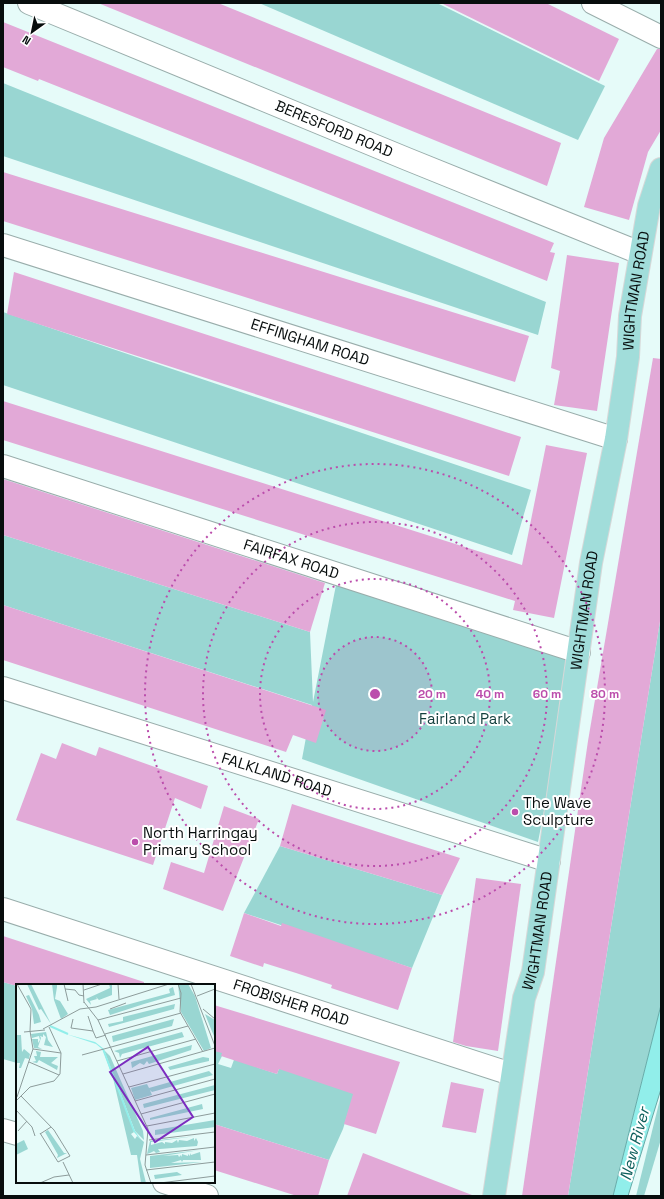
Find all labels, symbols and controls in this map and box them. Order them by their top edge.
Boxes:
north arrow [12,12,52,52]
text: N [20,33,33,48]
street label: BERESFORD ROAD [273,96,396,161]
street label: WIGHTMAN ROAD [618,230,654,351]
street label: EFFINGHAM ROAD [249,314,372,369]
street label: FAIRFAX ROAD [241,534,342,583]
street label: WIGHTMAN ROAD [566,549,602,671]
text: 20 m [418,686,446,702]
text: 40 m [476,686,504,702]
text: 60 m [533,686,561,702]
text: 80 m [591,686,619,702]
centre of rings [368,687,382,701]
park label: Fairland Park [419,709,511,728]
street label: FALKLAND ROAD [219,748,334,801]
place label: The Wave Sculpture [523,793,594,829]
marker: The Wave Sculpture [510,807,520,817]
place label: North Harringay Primary School [143,823,258,859]
marker: North Harringay Primary School [130,837,140,847]
street label: WIGHTMAN ROAD [517,870,556,993]
street label: FROBISHER ROAD [231,974,352,1030]
inset map [16,984,215,1183]
water label: New River [615,1103,655,1183]

